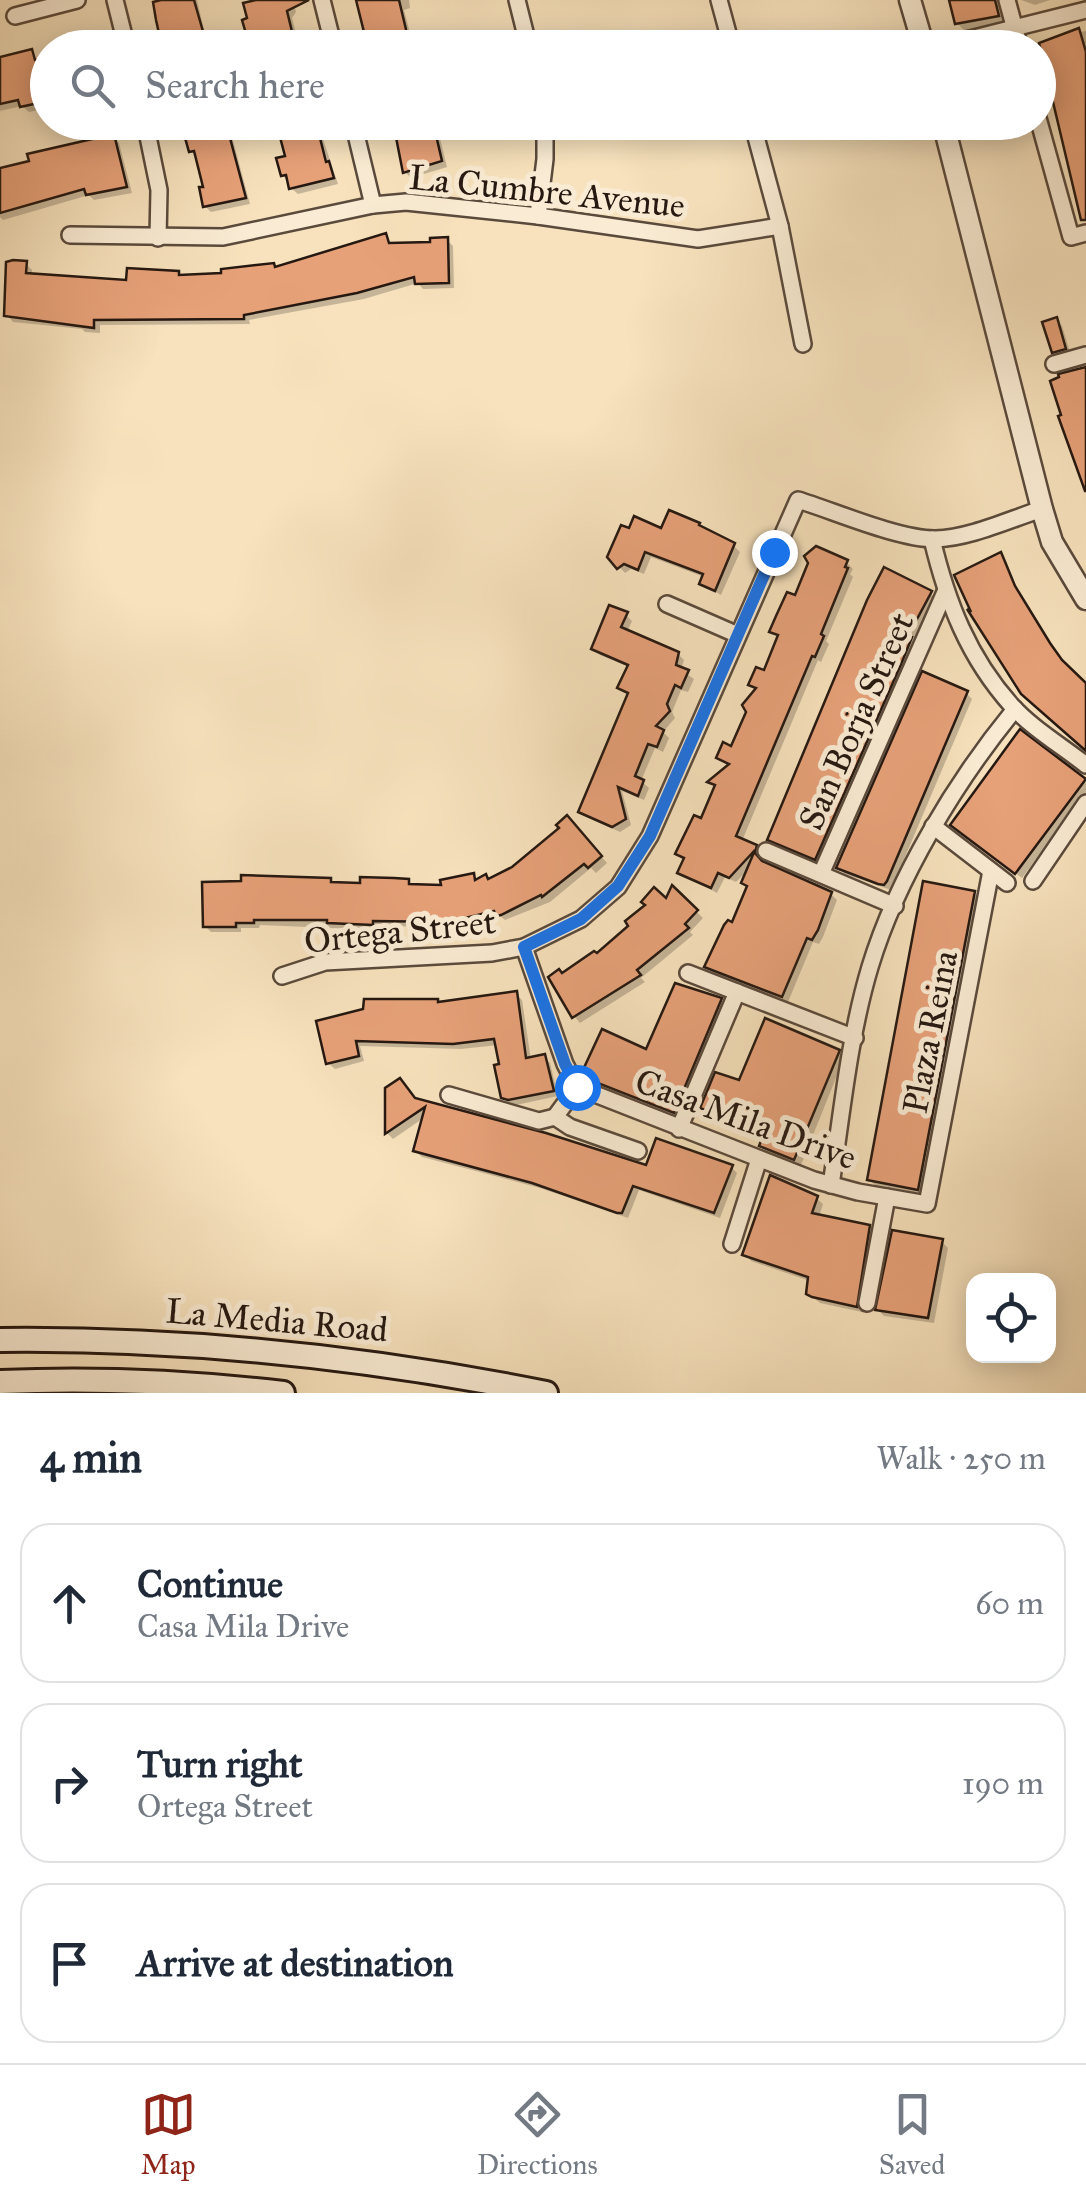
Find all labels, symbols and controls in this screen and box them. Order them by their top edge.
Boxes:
search box [30,30,1056,140]
icon: search [65,58,120,113]
text: Search here [145,62,325,108]
street label: La Cumbre Avenue [407,156,687,227]
route end [752,530,798,576]
street label: San Borja Street [789,606,924,836]
street label: Ortega Street [302,900,498,963]
street label: Plaza Reina [894,947,967,1117]
street label: Casa Mila Drive [629,1060,862,1179]
route start [555,1065,601,1111]
map controls [966,1273,1056,1363]
button: locate [966,1273,1056,1363]
street label: La Media Road [164,1289,390,1352]
text: 4 min [40,1432,142,1484]
text: Walk · 250 m [877,1439,1046,1478]
text: Continue [137,1561,283,1607]
icon: ahead [42,1576,97,1631]
text: 60 m [975,1584,1044,1623]
text: Casa Mila Drive [137,1607,349,1646]
text: Turn right [137,1741,303,1787]
icon: right [42,1756,97,1811]
text: 190 m [962,1764,1044,1803]
text: Ortega Street [137,1787,313,1826]
icon: arrive [42,1936,97,1991]
text: Arrive at destination [137,1940,454,1986]
tab: Map [141,2087,196,2182]
tab: Directions [477,2087,598,2182]
tab: Saved [879,2087,945,2182]

